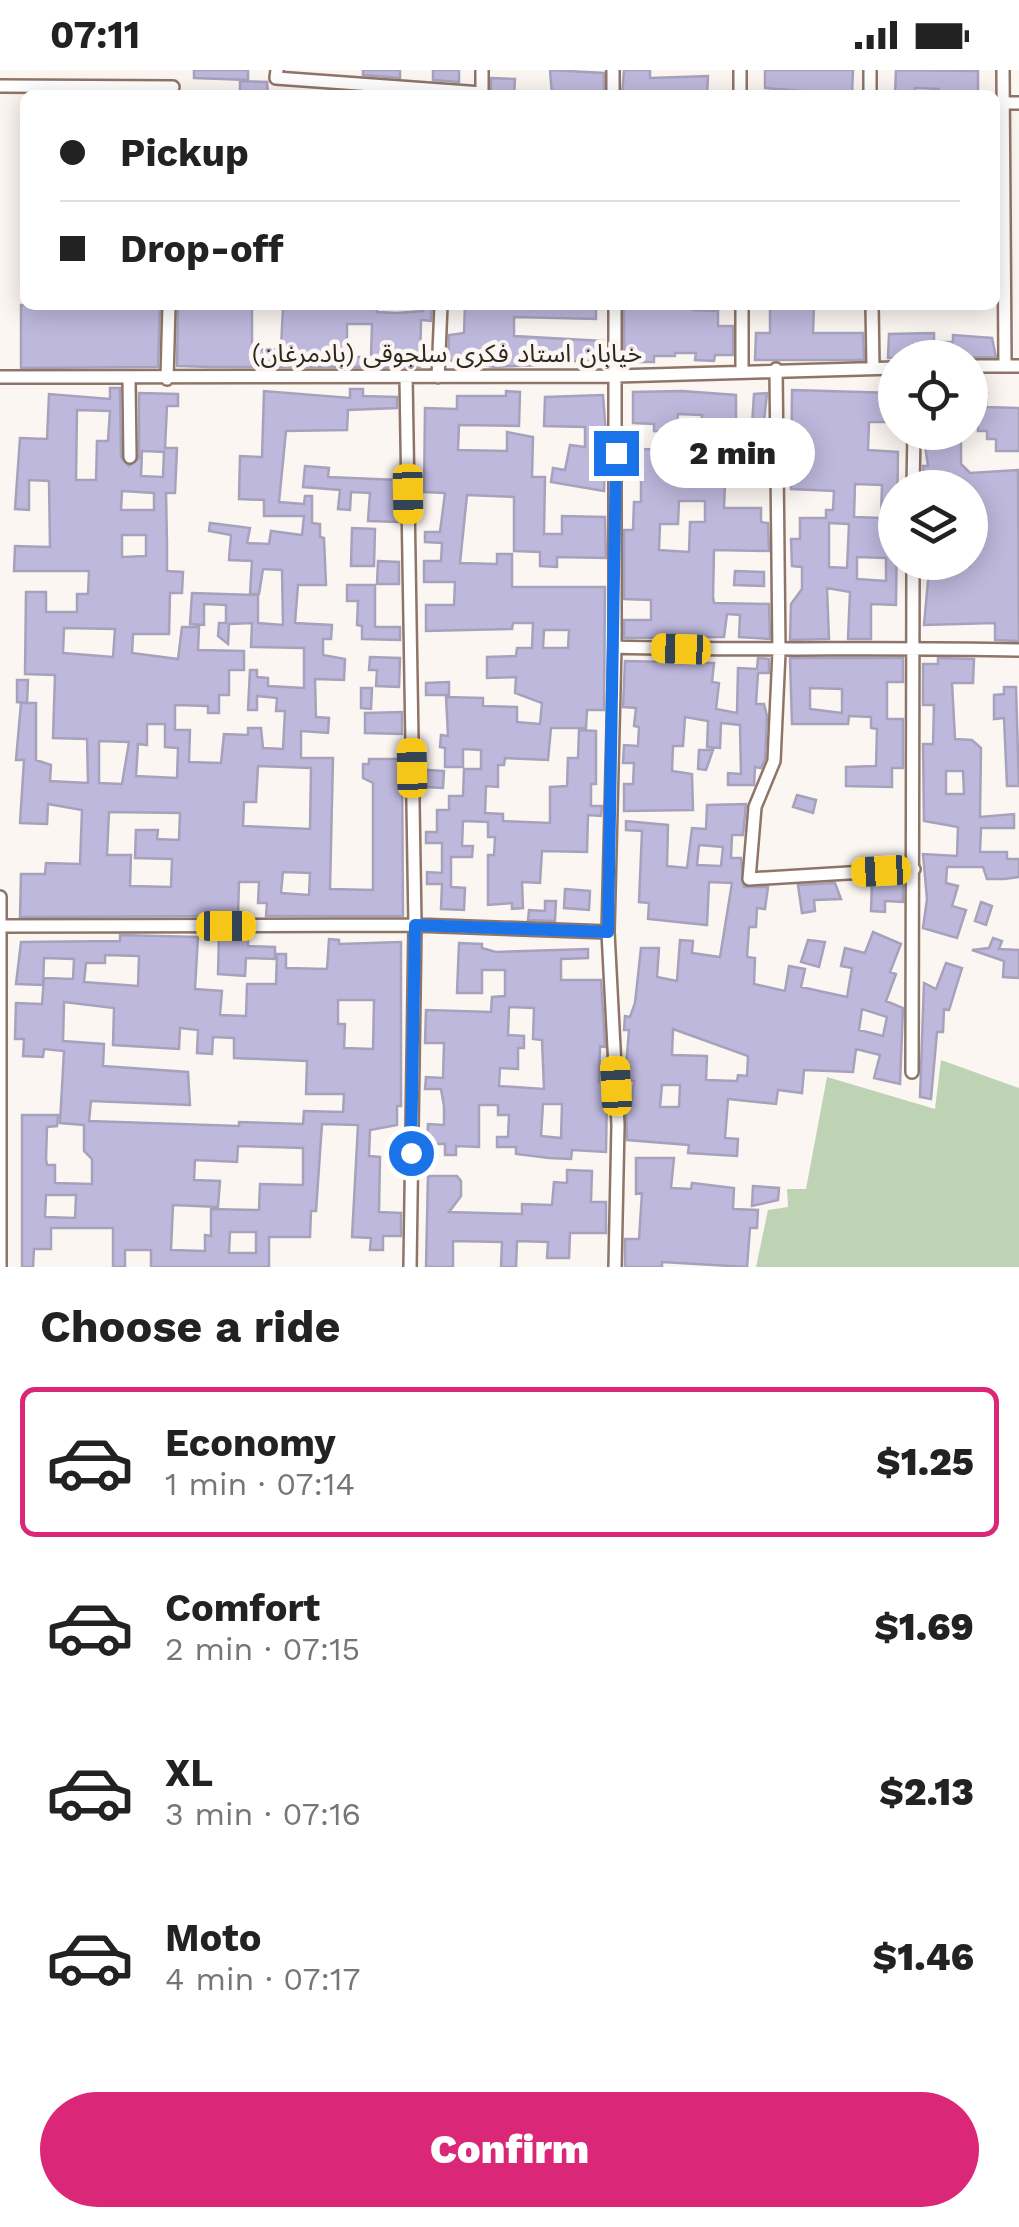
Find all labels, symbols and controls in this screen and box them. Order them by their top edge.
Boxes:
text: 07:11 [50,13,140,57]
text: Pickup [120,131,249,175]
text: Drop-off [120,227,284,271]
street label: خیابان استاد فکری سلجوقی (بادمرغان) [252,339,642,368]
map controls [878,340,988,580]
button: locate [878,340,988,450]
callout: 2 min [651,418,816,488]
route end [594,431,639,476]
text: 2 min [689,434,776,472]
car [392,464,424,524]
button: layers [878,470,988,580]
car [650,633,712,665]
car [396,738,428,798]
car [850,854,912,888]
car [196,911,256,941]
car [599,1055,633,1117]
route start [389,1131,434,1176]
text: Choose a ride [40,1300,340,1353]
icon: car [45,1417,135,1507]
text: Economy [165,1421,336,1465]
text: $1.25 [876,1440,974,1484]
text: 1 min · 07:14 [165,1465,355,1503]
icon: car [45,1582,135,1672]
text: Comfort [165,1586,320,1630]
text: $1.69 [874,1605,974,1649]
text: 2 min · 07:15 [165,1630,360,1668]
icon: car [45,1747,135,1837]
text: XL [165,1751,213,1795]
text: $2.13 [879,1770,974,1814]
text: 3 min · 07:16 [165,1795,361,1833]
icon: car [45,1912,135,2002]
text: Moto [165,1916,261,1960]
text: $1.46 [873,1935,974,1979]
text: 4 min · 07:17 [165,1960,360,1998]
button: Confirm [40,2092,979,2207]

